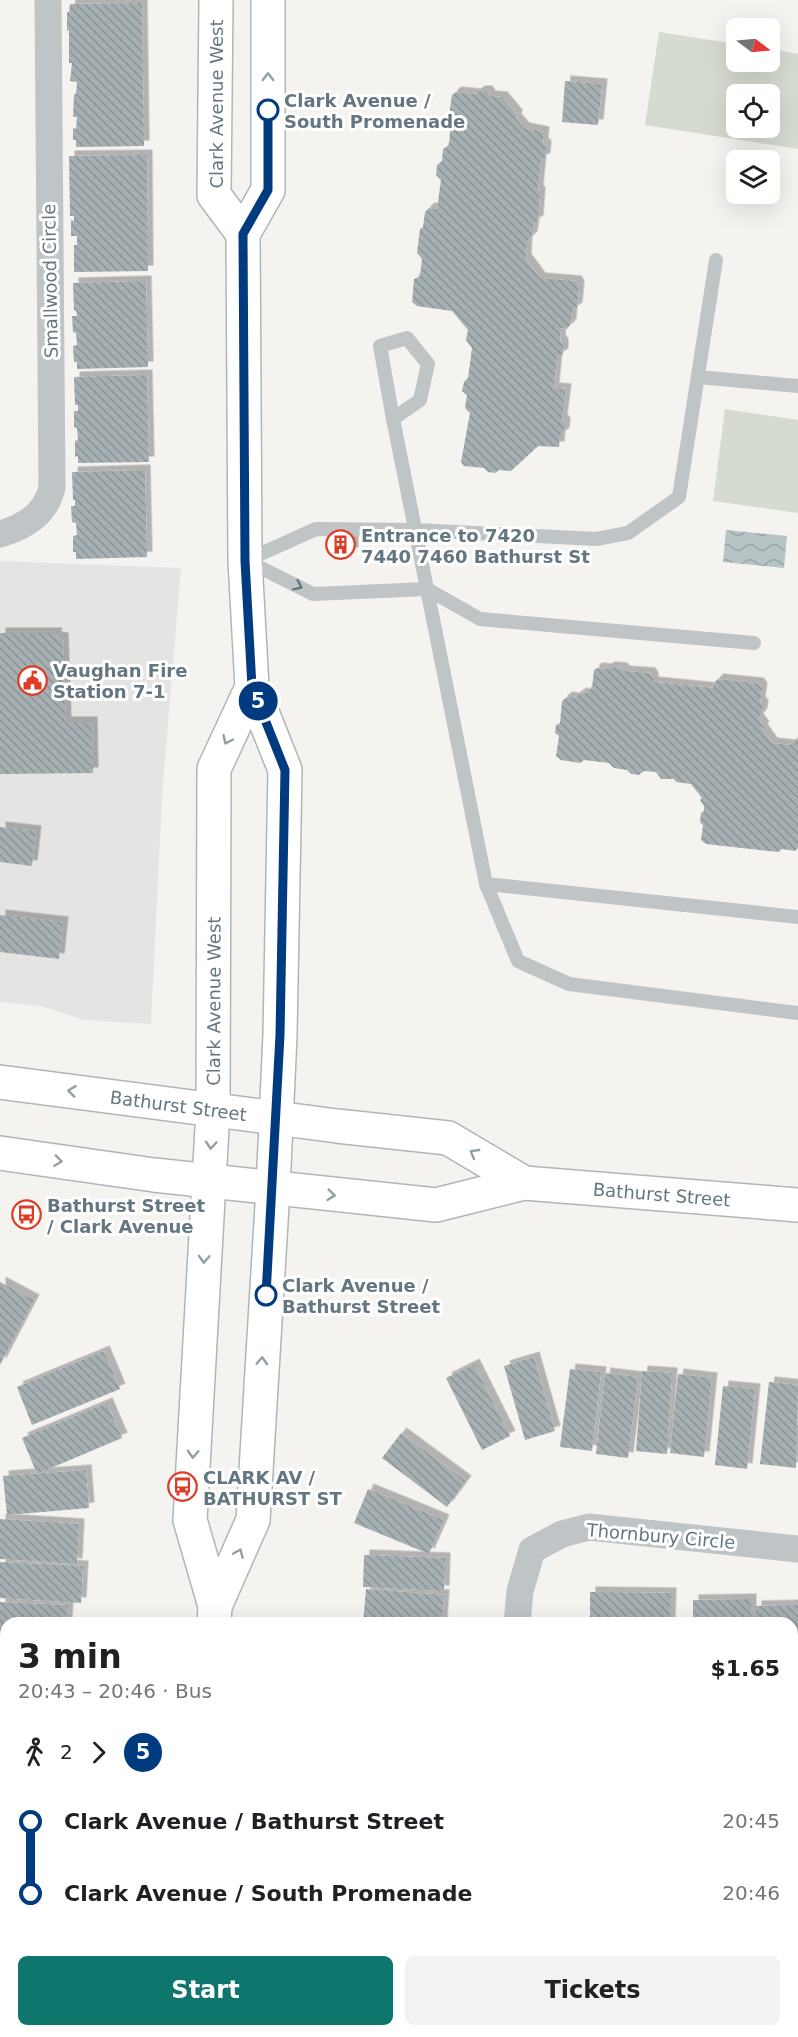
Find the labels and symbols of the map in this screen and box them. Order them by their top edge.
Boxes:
north arrow [726,18,780,72]
street label: Clark Avenue West [206,20,227,189]
one-way arrow [262,73,274,82]
place label: Clark Avenue / South Promenade [284,90,465,132]
marker: Clark Avenue / South Promenade [257,99,279,121]
street label: Smallwood Circle [38,204,62,358]
place label: Entrance to 7420 7440 7460 Bathurst St [361,525,590,567]
building icon: Entrance to 7420 7440 7460 Bathurst St [324,529,356,561]
one-way arrow [291,579,302,591]
place label: Vaughan Fire Station 7-1 [53,660,187,702]
public building icon: Vaughan Fire Station 7-1 [16,664,48,696]
line badge: 5 [238,682,278,720]
one-way arrow [223,734,235,745]
street label: Clark Avenue West [203,917,224,1086]
one-way arrow [67,1085,76,1097]
street label: Bathurst Street [109,1086,248,1125]
one-way arrow [204,1140,217,1149]
one-way arrow [470,1149,480,1160]
one-way arrow [53,1154,63,1166]
street label: Bathurst Street [592,1178,731,1210]
one-way arrow [326,1188,336,1201]
place label: Bathurst Street / Clark Avenue [47,1195,205,1237]
bus stop icon: Bathurst Street / Clark Avenue [10,1199,42,1231]
one-way arrow [197,1255,210,1264]
place label: Clark Avenue / Bathurst Street [282,1275,440,1317]
marker: Clark Avenue / Bathurst Street [255,1284,277,1306]
one-way arrow [256,1356,269,1365]
one-way arrow [187,1449,200,1458]
place label: CLARK AV / BATHURST ST [203,1467,343,1509]
bus stop icon: CLARK AV / BATHURST ST [166,1471,198,1503]
street label: Thornbury Circle [585,1519,736,1553]
one-way arrow [231,1548,243,1559]

